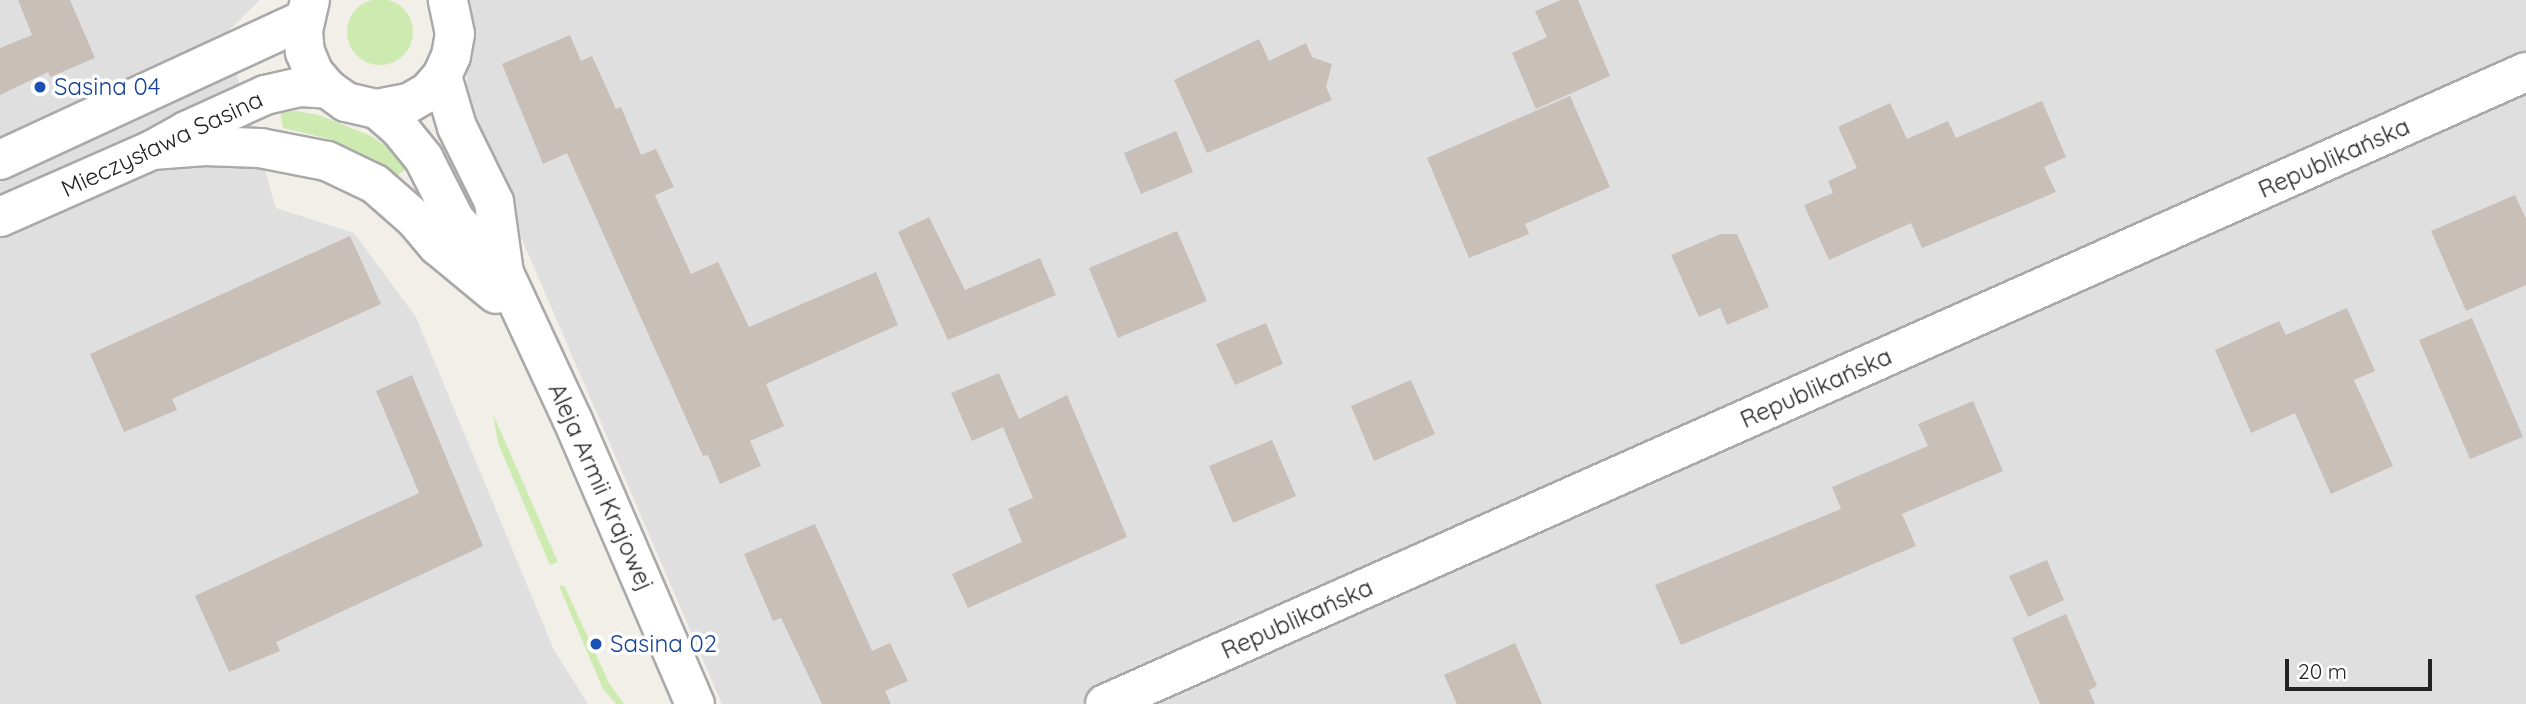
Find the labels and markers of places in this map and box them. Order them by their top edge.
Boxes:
place label: Sasina 04 [54,73,160,101]
marker: Sasina 04 [32,79,48,95]
place label: Sasina 02 [610,630,717,658]
marker: Sasina 02 [588,636,604,652]

